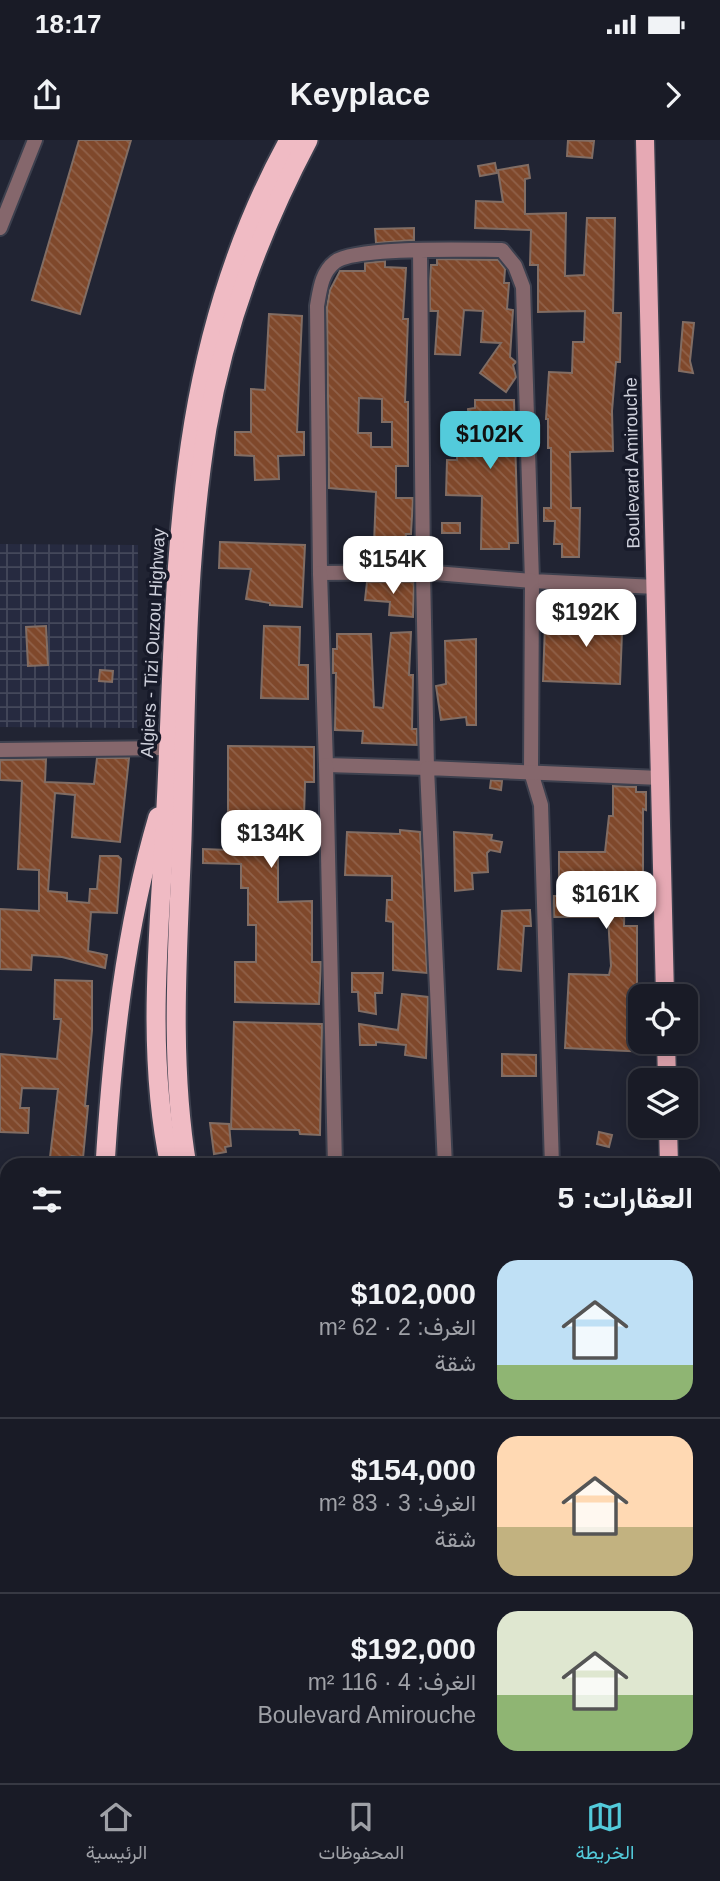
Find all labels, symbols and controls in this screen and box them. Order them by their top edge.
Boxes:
text: 18:17 [35,9,102,39]
icon: share [28,76,66,114]
text: Keyplace [290,76,430,112]
icon: forward [654,76,692,114]
street label: Boulevard Amirouche [621,377,643,549]
pin: $102K [441,412,539,471]
text: $102K [456,421,524,447]
street label: Algiers - Tizi Ouzou Highway [137,528,169,758]
pin: $154K [344,536,442,596]
text: $154K [359,546,427,572]
pin: $192K [537,589,635,649]
text: $192K [552,599,620,625]
pin: $134K [222,810,320,870]
text: $134K [237,820,305,846]
pin: $161K [557,872,655,931]
text: $161K [572,881,640,907]
map controls [628,984,698,1138]
button: locate [628,984,698,1054]
button: layers [628,1068,698,1138]
icon: filters [28,1181,66,1219]
text: العقارات: 5 [557,1181,693,1214]
text: $102,000 [351,1277,476,1310]
icon: home [553,1288,637,1372]
text: الغرف: 2 · 62 m² [319,1314,476,1340]
text: شقة [434,1350,476,1376]
text: $154,000 [351,1453,476,1486]
icon: home [553,1464,637,1548]
text: الغرف: 3 · 83 m² [319,1490,476,1516]
text: شقة [434,1526,476,1552]
text: $192,000 [351,1632,476,1665]
icon: home [553,1639,637,1723]
text: الغرف: 4 · 116 m² [308,1669,476,1695]
text: Boulevard Amirouche [257,1702,476,1728]
tab: الرئيسية [86,1798,147,1869]
tab: المحفوظات [319,1798,404,1869]
tab: الخريطة [576,1798,634,1869]

